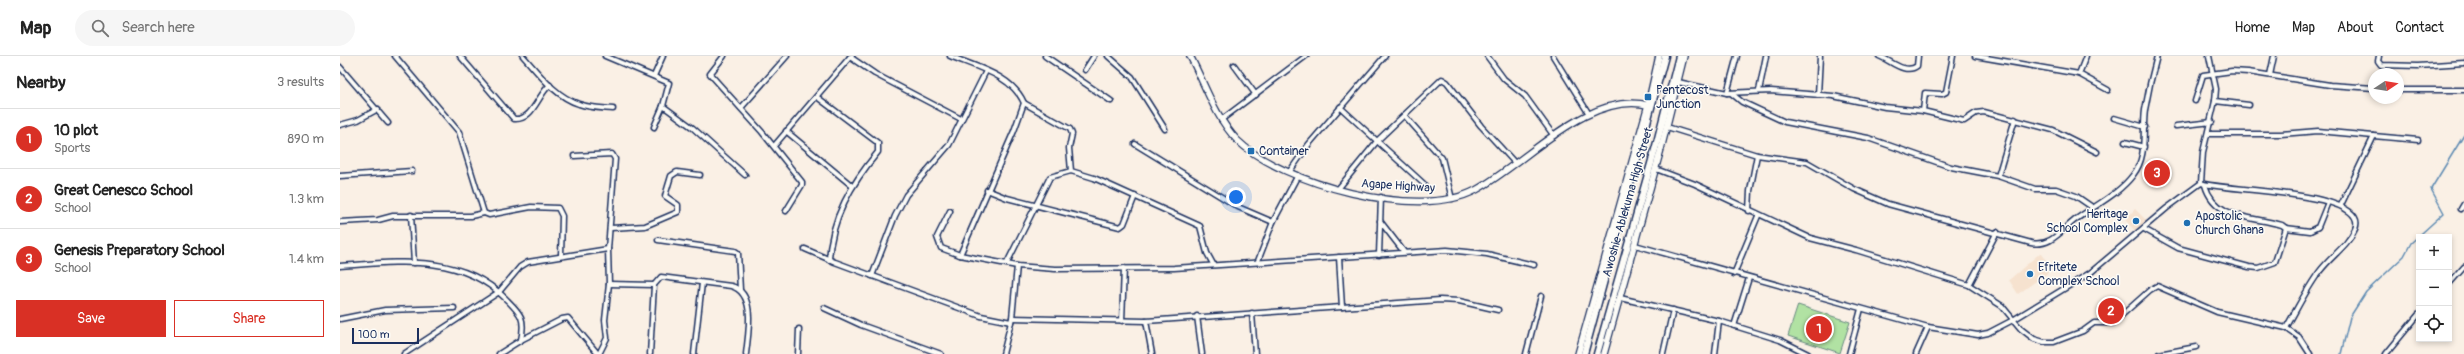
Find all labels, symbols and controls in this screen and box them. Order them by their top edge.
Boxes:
search box [75,10,355,46]
text: Map [20,16,51,40]
icon: search [89,17,111,39]
text: Search here [121,18,195,37]
text: Home [2235,19,2270,36]
text: Map [2292,19,2315,36]
text: About [2337,19,2373,36]
text: Contact [2395,19,2444,36]
north arrow [2368,68,2404,104]
text: Nearby [16,72,65,93]
text: 3 results [277,74,324,90]
place label: Pentecost Junction [1656,83,1709,112]
marker: Pentecost Junction [1643,92,1653,102]
text: 10 plot [54,121,98,140]
street label: Awoshie-Ablekuma High Street [1599,125,1657,279]
text: 1 [26,131,32,147]
text: 890 m [288,131,324,147]
text: Sports [54,140,90,156]
place label: Container [1259,144,1310,159]
marker: Container [1246,146,1256,156]
pin: 3 [2144,158,2170,188]
street label: Agape Highway [1361,176,1435,196]
text: Great Cenesco School [54,181,193,200]
your location [1226,187,1246,207]
text: 2 [25,191,33,207]
text: 1.3 km [289,191,324,207]
text: School [54,200,91,216]
place label: Heritage School Complex [2046,207,2128,236]
place label: Apostolic Church Ghana [2195,209,2264,238]
marker: Heritage School Complex [2131,216,2141,226]
marker: Apostolic Church Ghana [2182,218,2192,228]
map controls [2416,234,2452,342]
button: + [2416,234,2452,270]
text: Genesis Preparatory School [54,241,225,260]
text: 3 [25,251,33,267]
text: 1.4 km [289,251,324,267]
text: School [54,260,91,276]
place label: Efritete Complex School [2038,260,2120,289]
marker: Efritete Complex School [2025,269,2035,279]
button: − [2416,270,2452,306]
pin: 2 [2098,296,2124,326]
button: Save [16,300,166,337]
button: Share [174,300,324,337]
button: locate [2416,306,2452,342]
pin: 1 [1806,314,1832,344]
scale bar [352,326,419,345]
text: 100 m [358,328,389,341]

